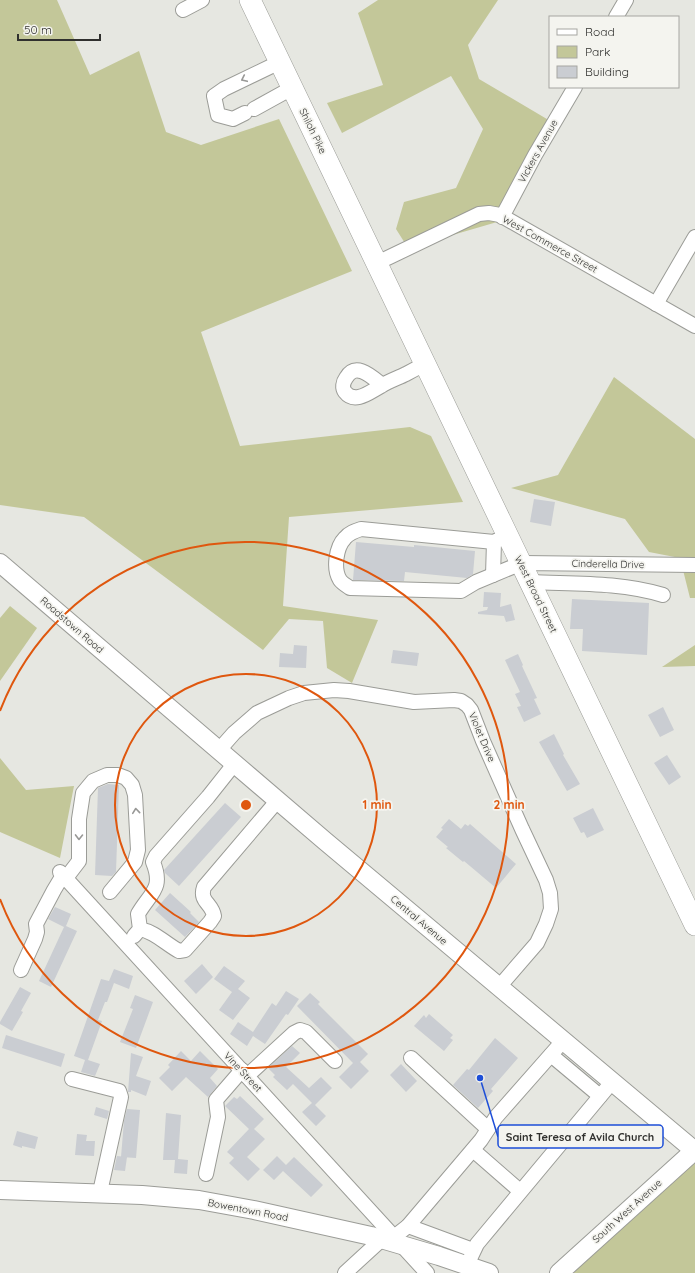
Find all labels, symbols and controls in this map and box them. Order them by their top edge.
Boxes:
scale bar [18,16,100,42]
legend [549,16,679,88]
text: 50 m [24,22,52,37]
text: Road [585,24,615,39]
text: Park [585,44,610,59]
text: Building [585,64,629,79]
one-way arrow [241,74,249,82]
street label: Shiloh Pike [296,106,330,156]
street label: Vickers Avenue [515,117,561,185]
street label: West Commerce Street [500,212,600,276]
street label: West Broad Street [512,553,561,635]
street label: Cinderella Drive [571,557,645,571]
street label: Roadstown Road [38,594,106,656]
street label: Violet Drive [466,710,498,764]
text: 1 min [362,797,392,812]
text: 2 min [493,797,525,812]
centre of rings [239,798,253,812]
one-way arrow [132,808,141,814]
one-way arrow [74,834,83,840]
street label: Central Avenue [388,892,450,948]
street label: Vine Street [221,1049,265,1095]
callout: Saint Teresa of Avila Church [498,1125,663,1148]
text: Saint Teresa of Avila Church [506,1130,654,1144]
street label: South West Avenue [589,1176,665,1246]
street label: Bowentown Road [207,1196,289,1224]

